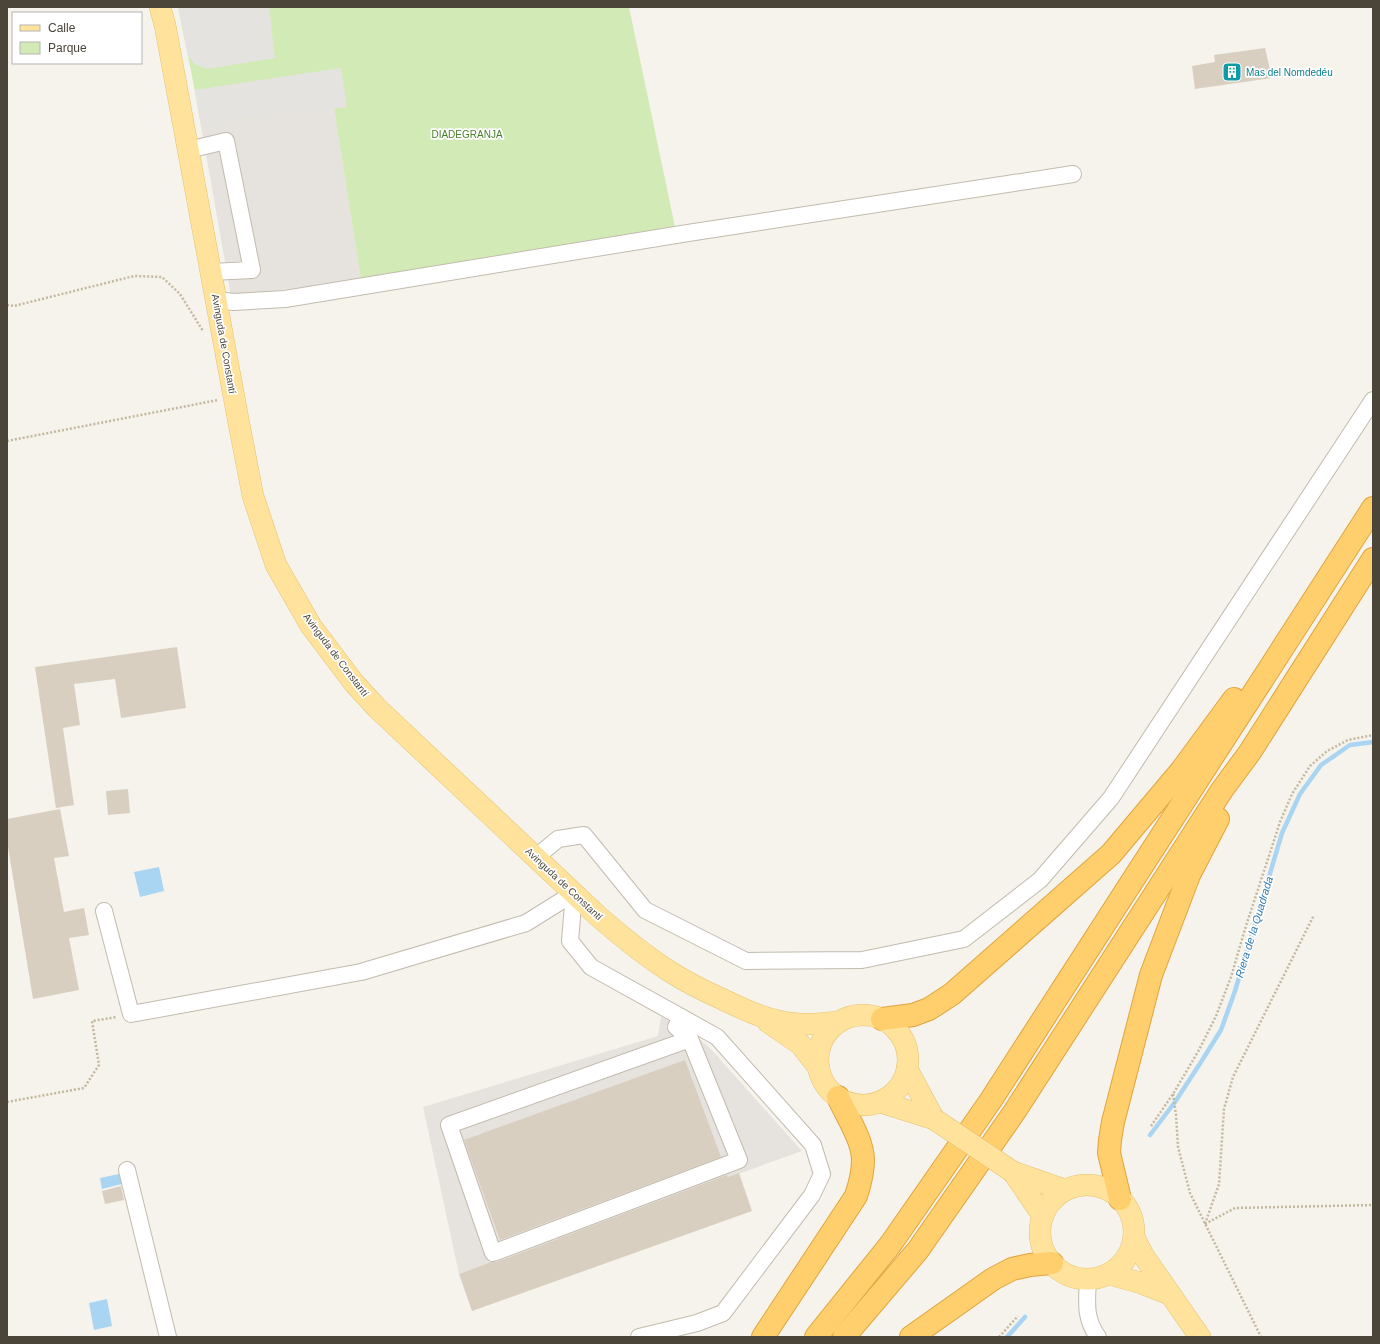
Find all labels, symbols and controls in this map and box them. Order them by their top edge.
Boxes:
legend [12,12,142,64]
text: Calle [48,21,76,35]
text: Parque [48,41,87,55]
building icon: Mas del Nomdedéu [1221,61,1243,83]
place label: Mas del Nomdedéu [1246,67,1333,78]
park label: DIADEGRANJA [431,129,503,140]
street label: Avinguda de Constantí [210,293,238,395]
street label: Avinguda de Constantí [301,611,371,699]
street label: Avinguda de Constantí [523,846,605,923]
water label: Riera de la Quadrada [1233,875,1275,979]

